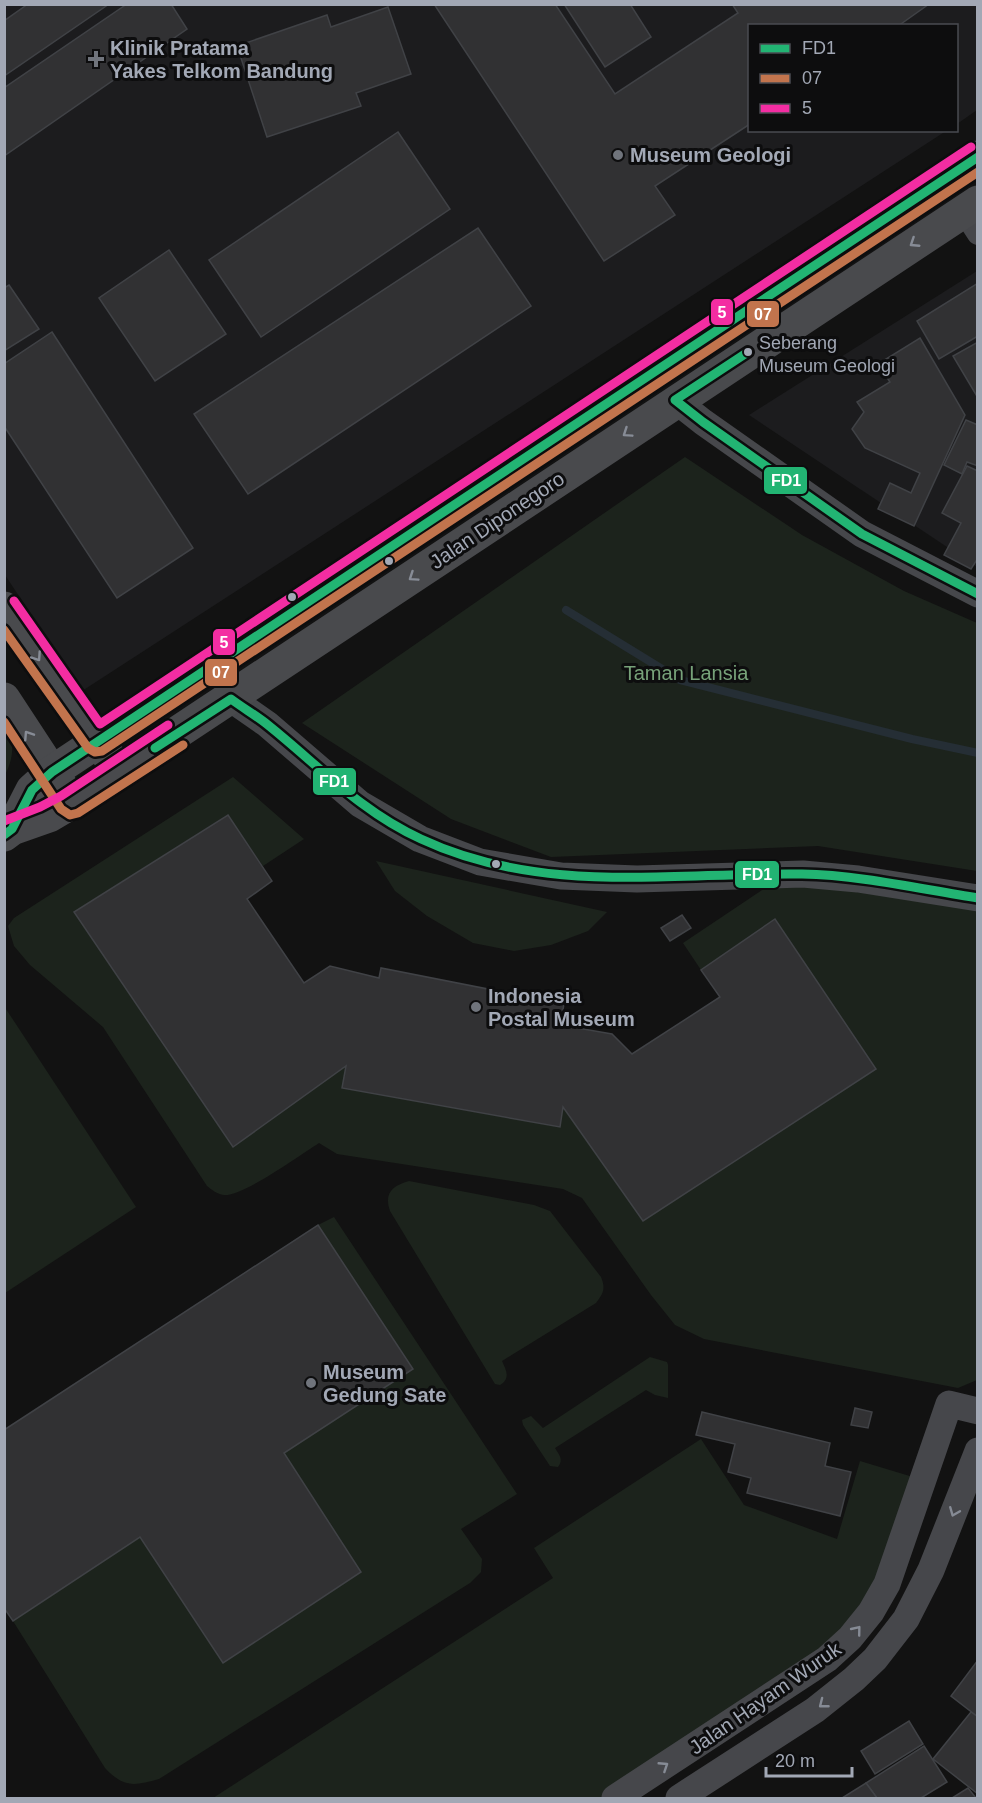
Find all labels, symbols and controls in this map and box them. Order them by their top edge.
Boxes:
legend [748,24,958,132]
place label: Klinik Pratama Yakes Telkom Bandung [110,37,333,82]
text: FD1 [802,38,836,58]
marker: Klinik Pratama Yakes Telkom Bandung [87,50,105,68]
text: 07 [802,68,822,88]
text: 5 [802,98,812,118]
place label: Museum Geologi [630,144,791,166]
marker: Museum Geologi [611,148,625,162]
one-way arrow [910,236,921,247]
line badge: 5 [710,298,734,326]
line badge: 07 [746,300,780,328]
text: 5 [718,304,727,321]
text: 07 [754,306,772,323]
place label: Seberang Museum Geologi [759,333,895,376]
marker: Seberang Museum Geologi [742,346,754,358]
one-way arrow [623,426,634,437]
line badge: FD1 [763,466,808,495]
street label: Jalan Diponegoro [426,467,568,573]
text: FD1 [771,472,801,489]
unlabelled marker [383,555,395,567]
one-way arrow [409,570,420,581]
unlabelled marker [286,591,298,603]
line badge: 5 [212,628,236,656]
text: 5 [220,634,229,651]
one-way arrow [30,650,41,661]
line badge: 07 [204,658,238,687]
park label: Taman Lansia [624,662,749,684]
text: 07 [212,664,230,681]
one-way arrow [24,731,35,742]
line badge: FD1 [312,767,357,796]
text: FD1 [319,773,349,790]
unlabelled marker [490,858,502,870]
line badge: FD1 [734,860,780,889]
text: FD1 [742,866,772,883]
place label: Indonesia Postal Museum [488,985,635,1030]
marker: Indonesia Postal Museum [469,1000,483,1014]
place label: Museum Gedung Sate [323,1361,446,1406]
marker: Museum Gedung Sate [304,1376,318,1390]
one-way arrow [949,1505,961,1516]
one-way arrow [850,1626,861,1637]
street label: Jalan Hayam Wuruk [685,1637,846,1759]
one-way arrow [819,1696,830,1707]
scale bar [766,1740,852,1778]
text: 20 m [775,1751,815,1771]
one-way arrow [658,1762,669,1773]

